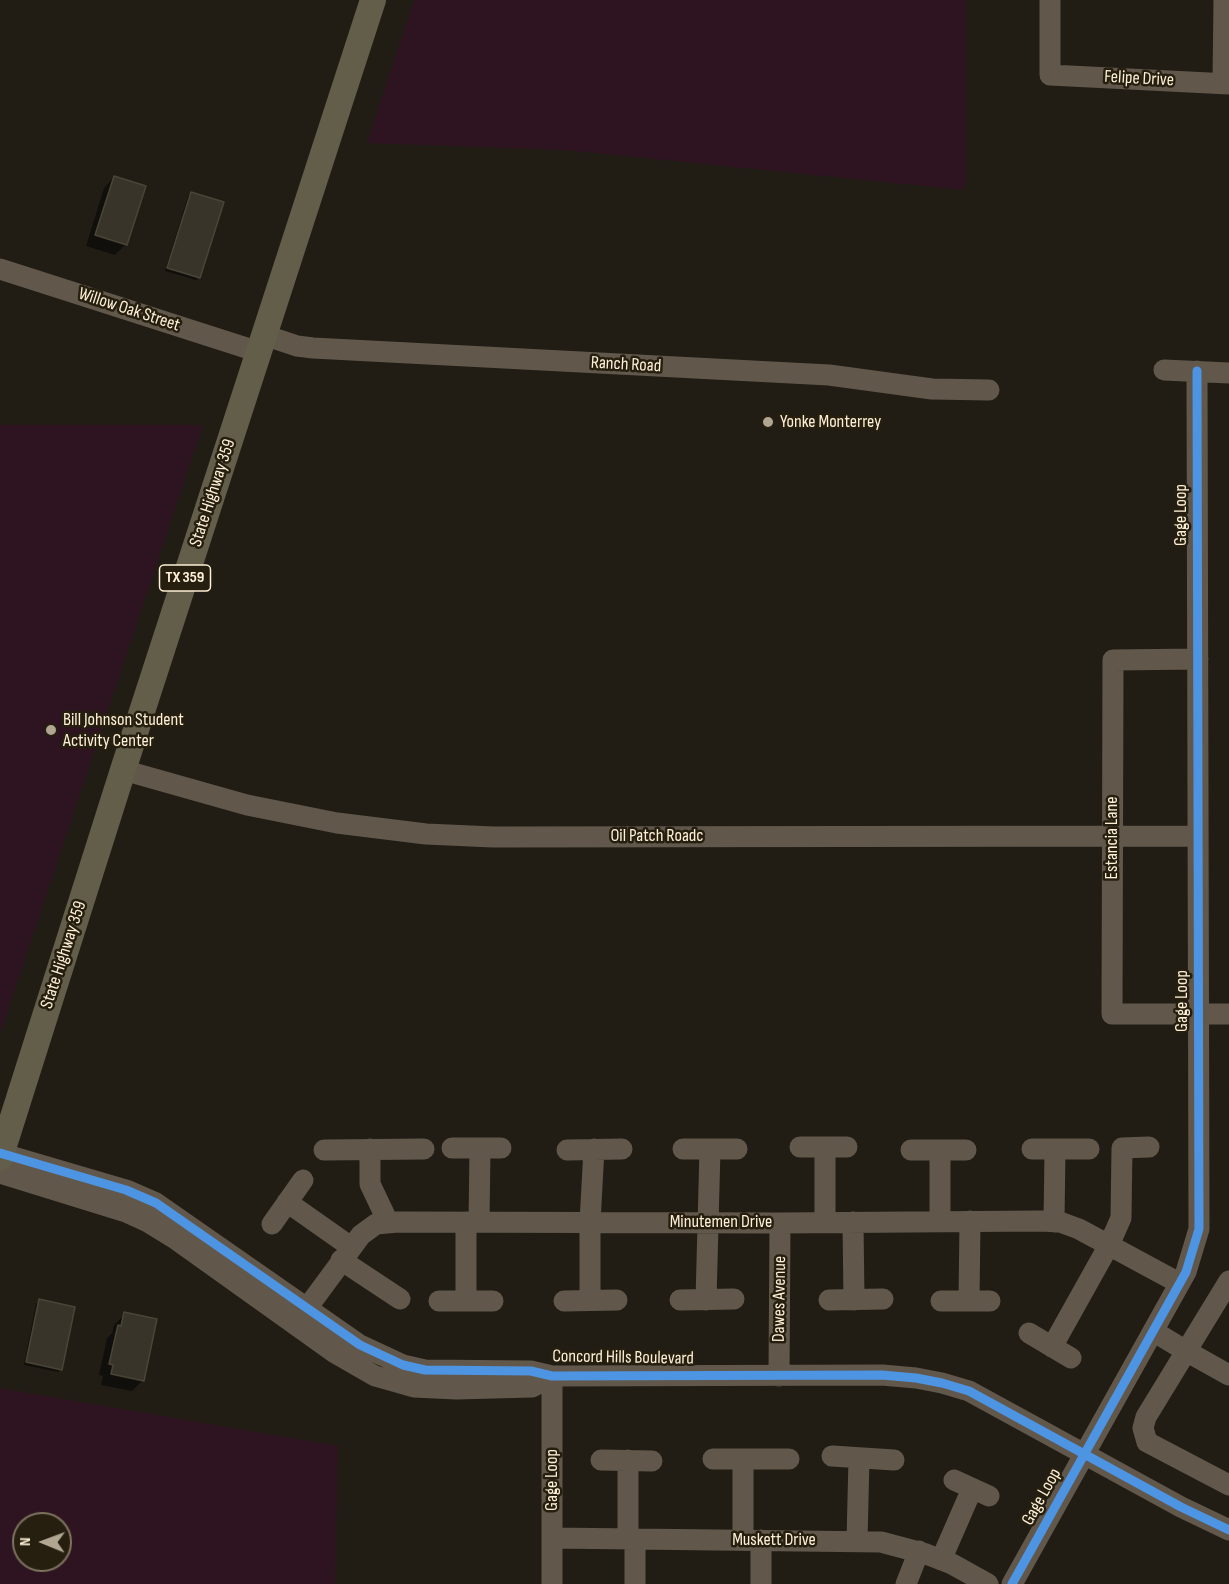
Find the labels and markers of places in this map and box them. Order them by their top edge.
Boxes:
place label: Yonke Monterrey [780,411,881,433]
marker: Yonke Monterrey [761,415,775,429]
place label: Bill Johnson Student Activity Center [63,709,184,752]
marker: Bill Johnson Student Activity Center [44,723,58,737]

